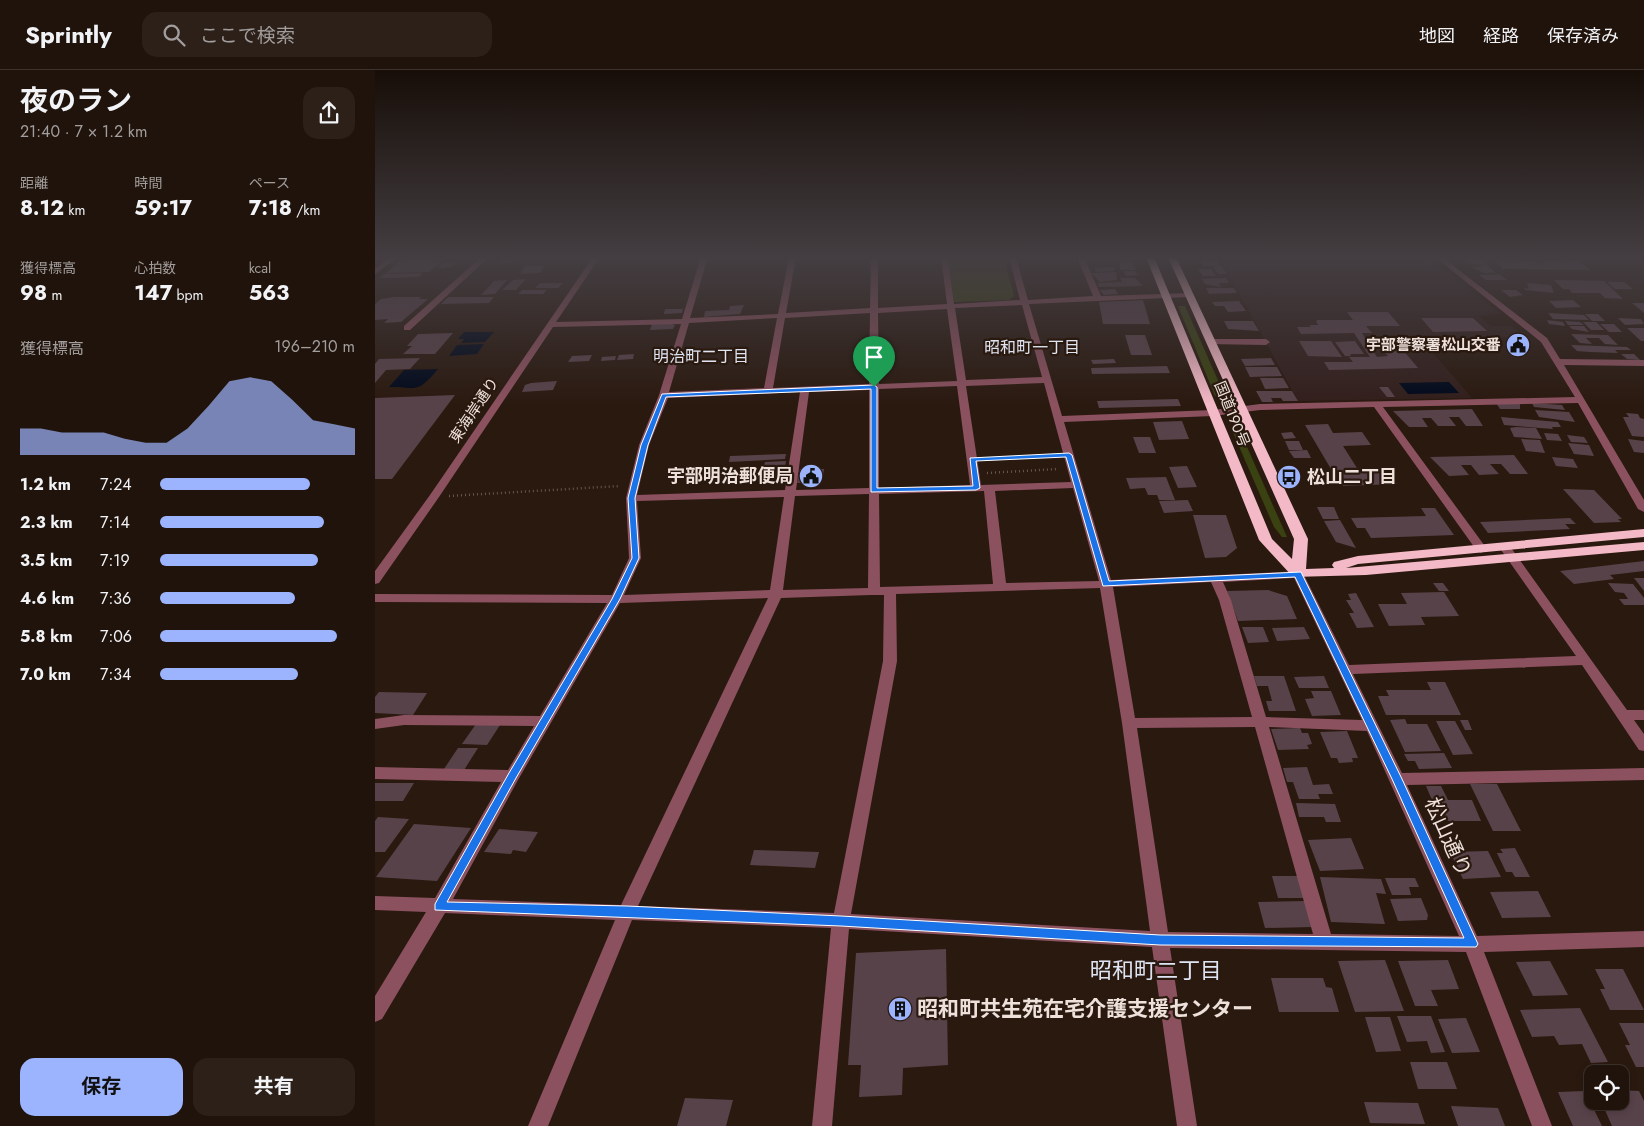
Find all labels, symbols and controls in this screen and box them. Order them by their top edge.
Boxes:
search box [142,12,492,57]
text: Sprintly [25,17,112,52]
icon: search [160,21,188,49]
text: ここで検索 [200,22,295,49]
text: 地図 [1419,23,1455,49]
text: 経路 [1483,23,1519,49]
text: 保存済み [1547,23,1619,49]
text: 夜のラン [20,80,132,121]
button: share [303,87,355,139]
text: 21:40 · 7 × 1.2 km [20,120,147,143]
text: 距離 [20,173,48,193]
text: 時間 [134,173,162,193]
text: ペース [249,173,290,193]
text: 8.12 [20,193,64,223]
text: 59:17 [134,193,192,223]
text: 7:18 [249,193,292,223]
text: km [64,200,85,220]
text: /km [292,200,320,220]
text: 獲得標高 [20,258,76,278]
text: 心拍数 [134,258,176,278]
text: kcal [249,258,271,278]
text: 98 [20,278,47,308]
text: 147 [134,278,172,308]
text: 563 [249,278,289,308]
text: m [47,285,62,305]
text: bpm [172,285,203,305]
public building icon: 宇部警察署松山交番 [1505,332,1531,358]
place label: 宇部警察署松山交番 [1366,334,1501,356]
text: 196–210 m [274,335,355,358]
pin [853,336,895,387]
district label: 昭和町一丁目 [984,336,1080,359]
text: 獲得標高 [20,337,84,360]
icon: arrive [860,343,888,371]
district label: 明治町二丁目 [653,345,749,368]
street label: 東海岸通り [444,373,504,447]
street label: 国道190号 [1209,378,1255,450]
place label: 宇部明治郵便局 [667,463,793,489]
public building icon: 宇部明治郵便局 [798,463,824,489]
bus stop icon: 松山二丁目 [1276,464,1302,490]
place label: 松山二丁目 [1307,464,1397,490]
text: 1.2 km [20,473,71,496]
text: 7:24 [100,473,132,496]
text: 2.3 km [20,511,73,534]
text: 7:14 [100,511,130,534]
text: 3.5 km [20,549,72,572]
text: 7:19 [100,549,130,572]
text: 4.6 km [20,587,74,610]
text: 7:36 [100,587,131,610]
text: 5.8 km [20,625,73,648]
text: 7:06 [100,625,132,648]
text: 7.0 km [20,663,71,686]
text: 7:34 [100,663,131,686]
street label: 松山通り [1417,793,1479,881]
district label: 昭和町二丁目 [1090,954,1222,986]
place label: 昭和町共生苑在宅介護支援センター [917,994,1253,1024]
building icon: 昭和町共生苑在宅介護支援センター [887,996,913,1022]
button: 保存 [20,1058,183,1116]
button: 共有 [193,1058,355,1116]
map controls [1584,1065,1629,1110]
button: locate [1584,1065,1629,1110]

